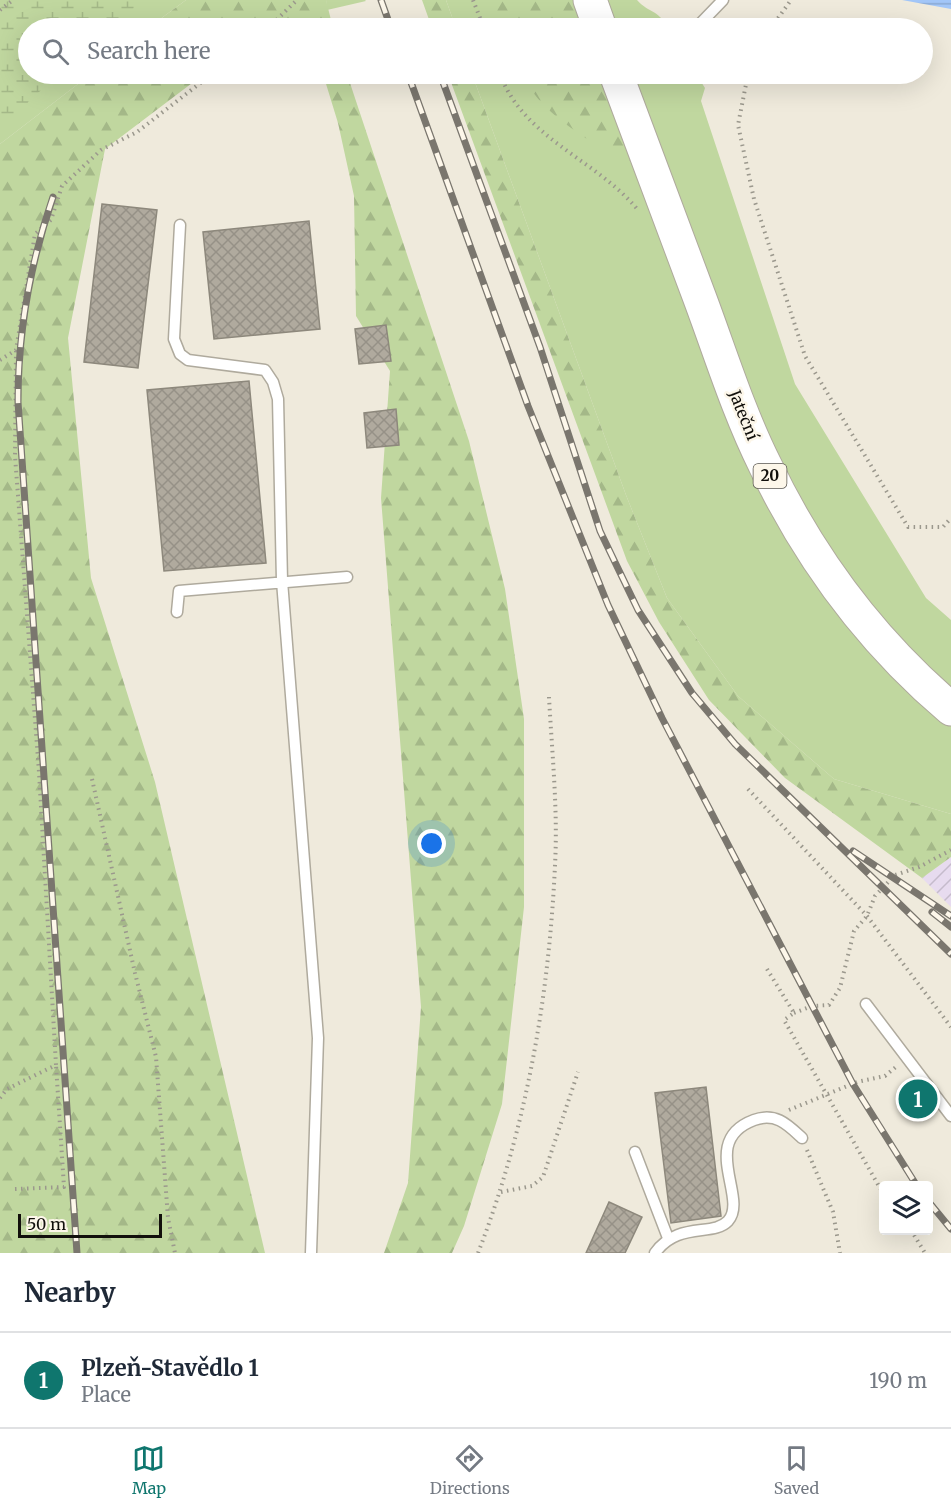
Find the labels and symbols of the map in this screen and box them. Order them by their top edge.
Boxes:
street label: Jateční [725,386,763,444]
road number: 20 [754,464,786,488]
your location [417,829,446,858]
pin: 1 [898,1076,938,1122]
scale bar [18,1211,162,1238]

